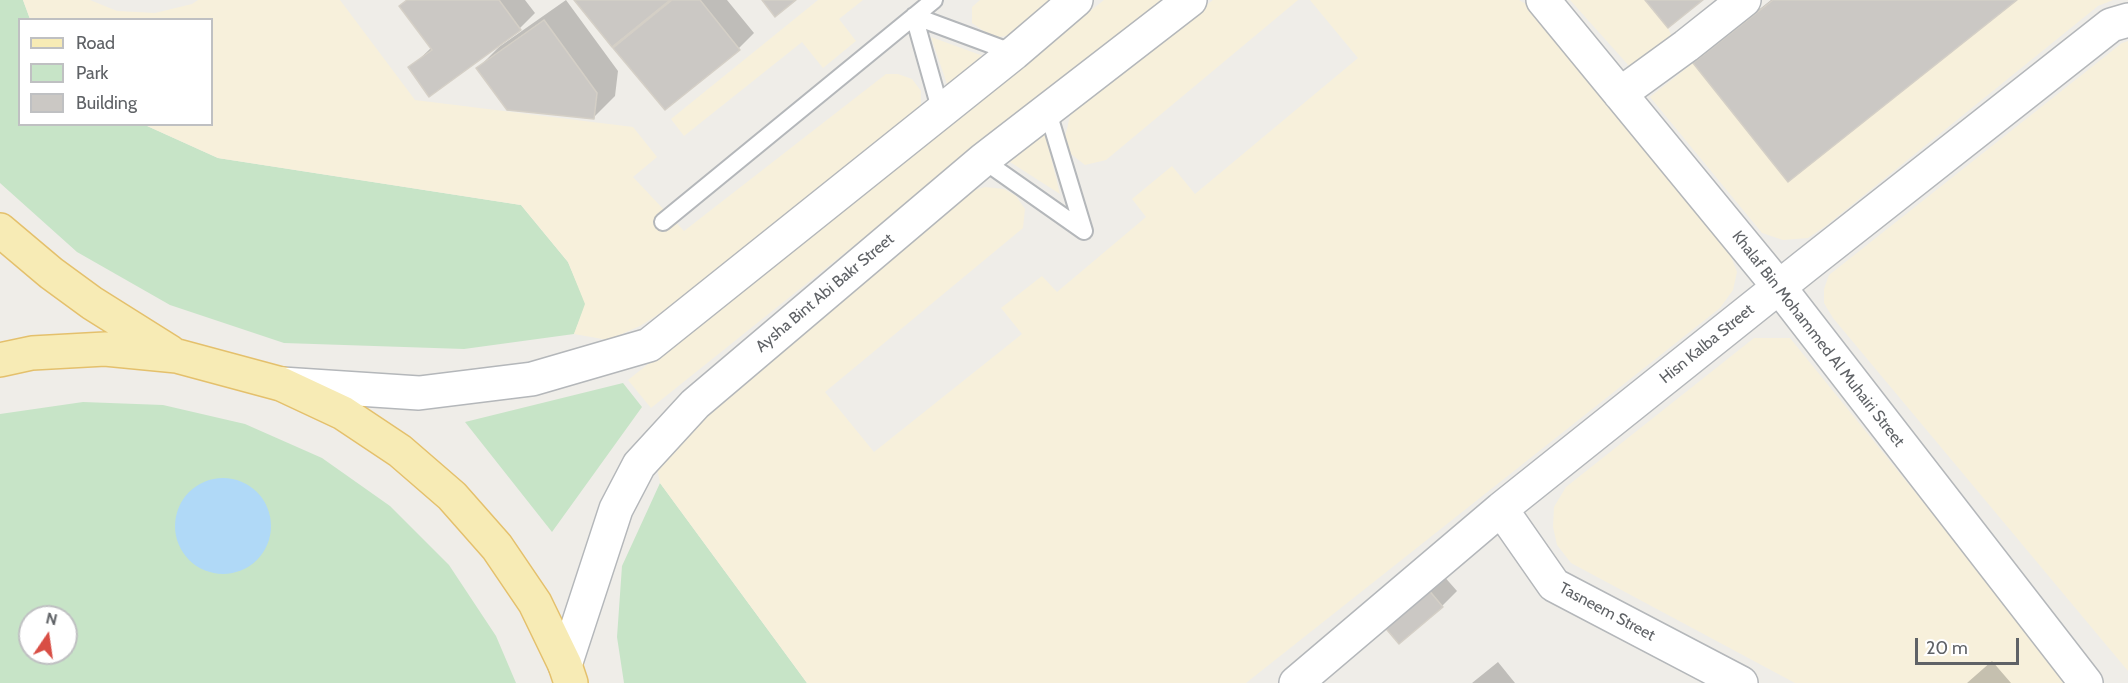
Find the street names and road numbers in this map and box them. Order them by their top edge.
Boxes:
street label: Khalaf Bin Mohammed Al Muhairi Street [1728,227,1908,451]
street label: Aysha Bint Abi Bakr Street [752,230,898,356]
street label: Hisn Kalba Street [1656,300,1758,388]
street label: Tasneem Street [1556,579,1658,645]

